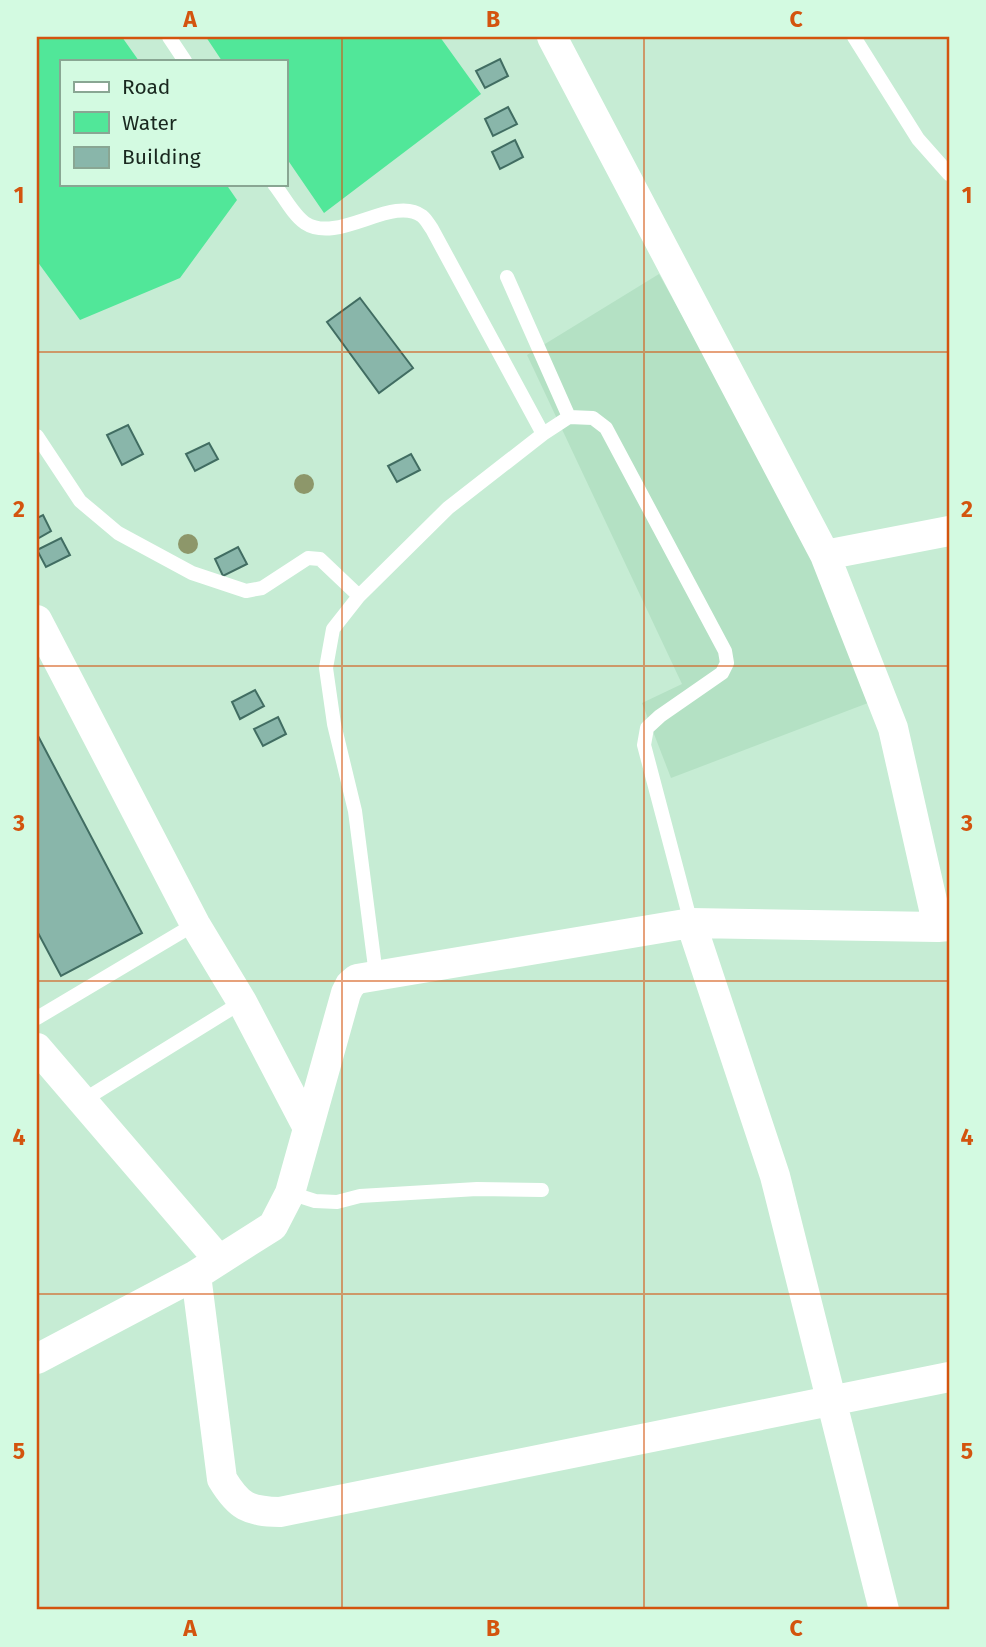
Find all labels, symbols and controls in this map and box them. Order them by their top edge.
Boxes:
text: A [182,5,197,33]
text: B [486,5,500,33]
text: C [789,5,803,33]
legend [60,60,287,186]
text: Road [122,74,170,100]
text: Water [122,110,177,136]
text: Building [122,144,201,170]
text: 1 [14,181,24,209]
text: 1 [962,181,972,209]
text: 2 [13,495,25,523]
text: 2 [961,495,973,523]
text: 3 [12,809,25,837]
text: 3 [960,809,973,837]
text: 4 [13,1123,26,1151]
text: 4 [961,1123,974,1151]
text: 5 [13,1437,25,1465]
text: 5 [961,1437,973,1465]
text: A [182,1614,197,1642]
text: B [486,1614,500,1642]
text: C [789,1614,803,1642]

